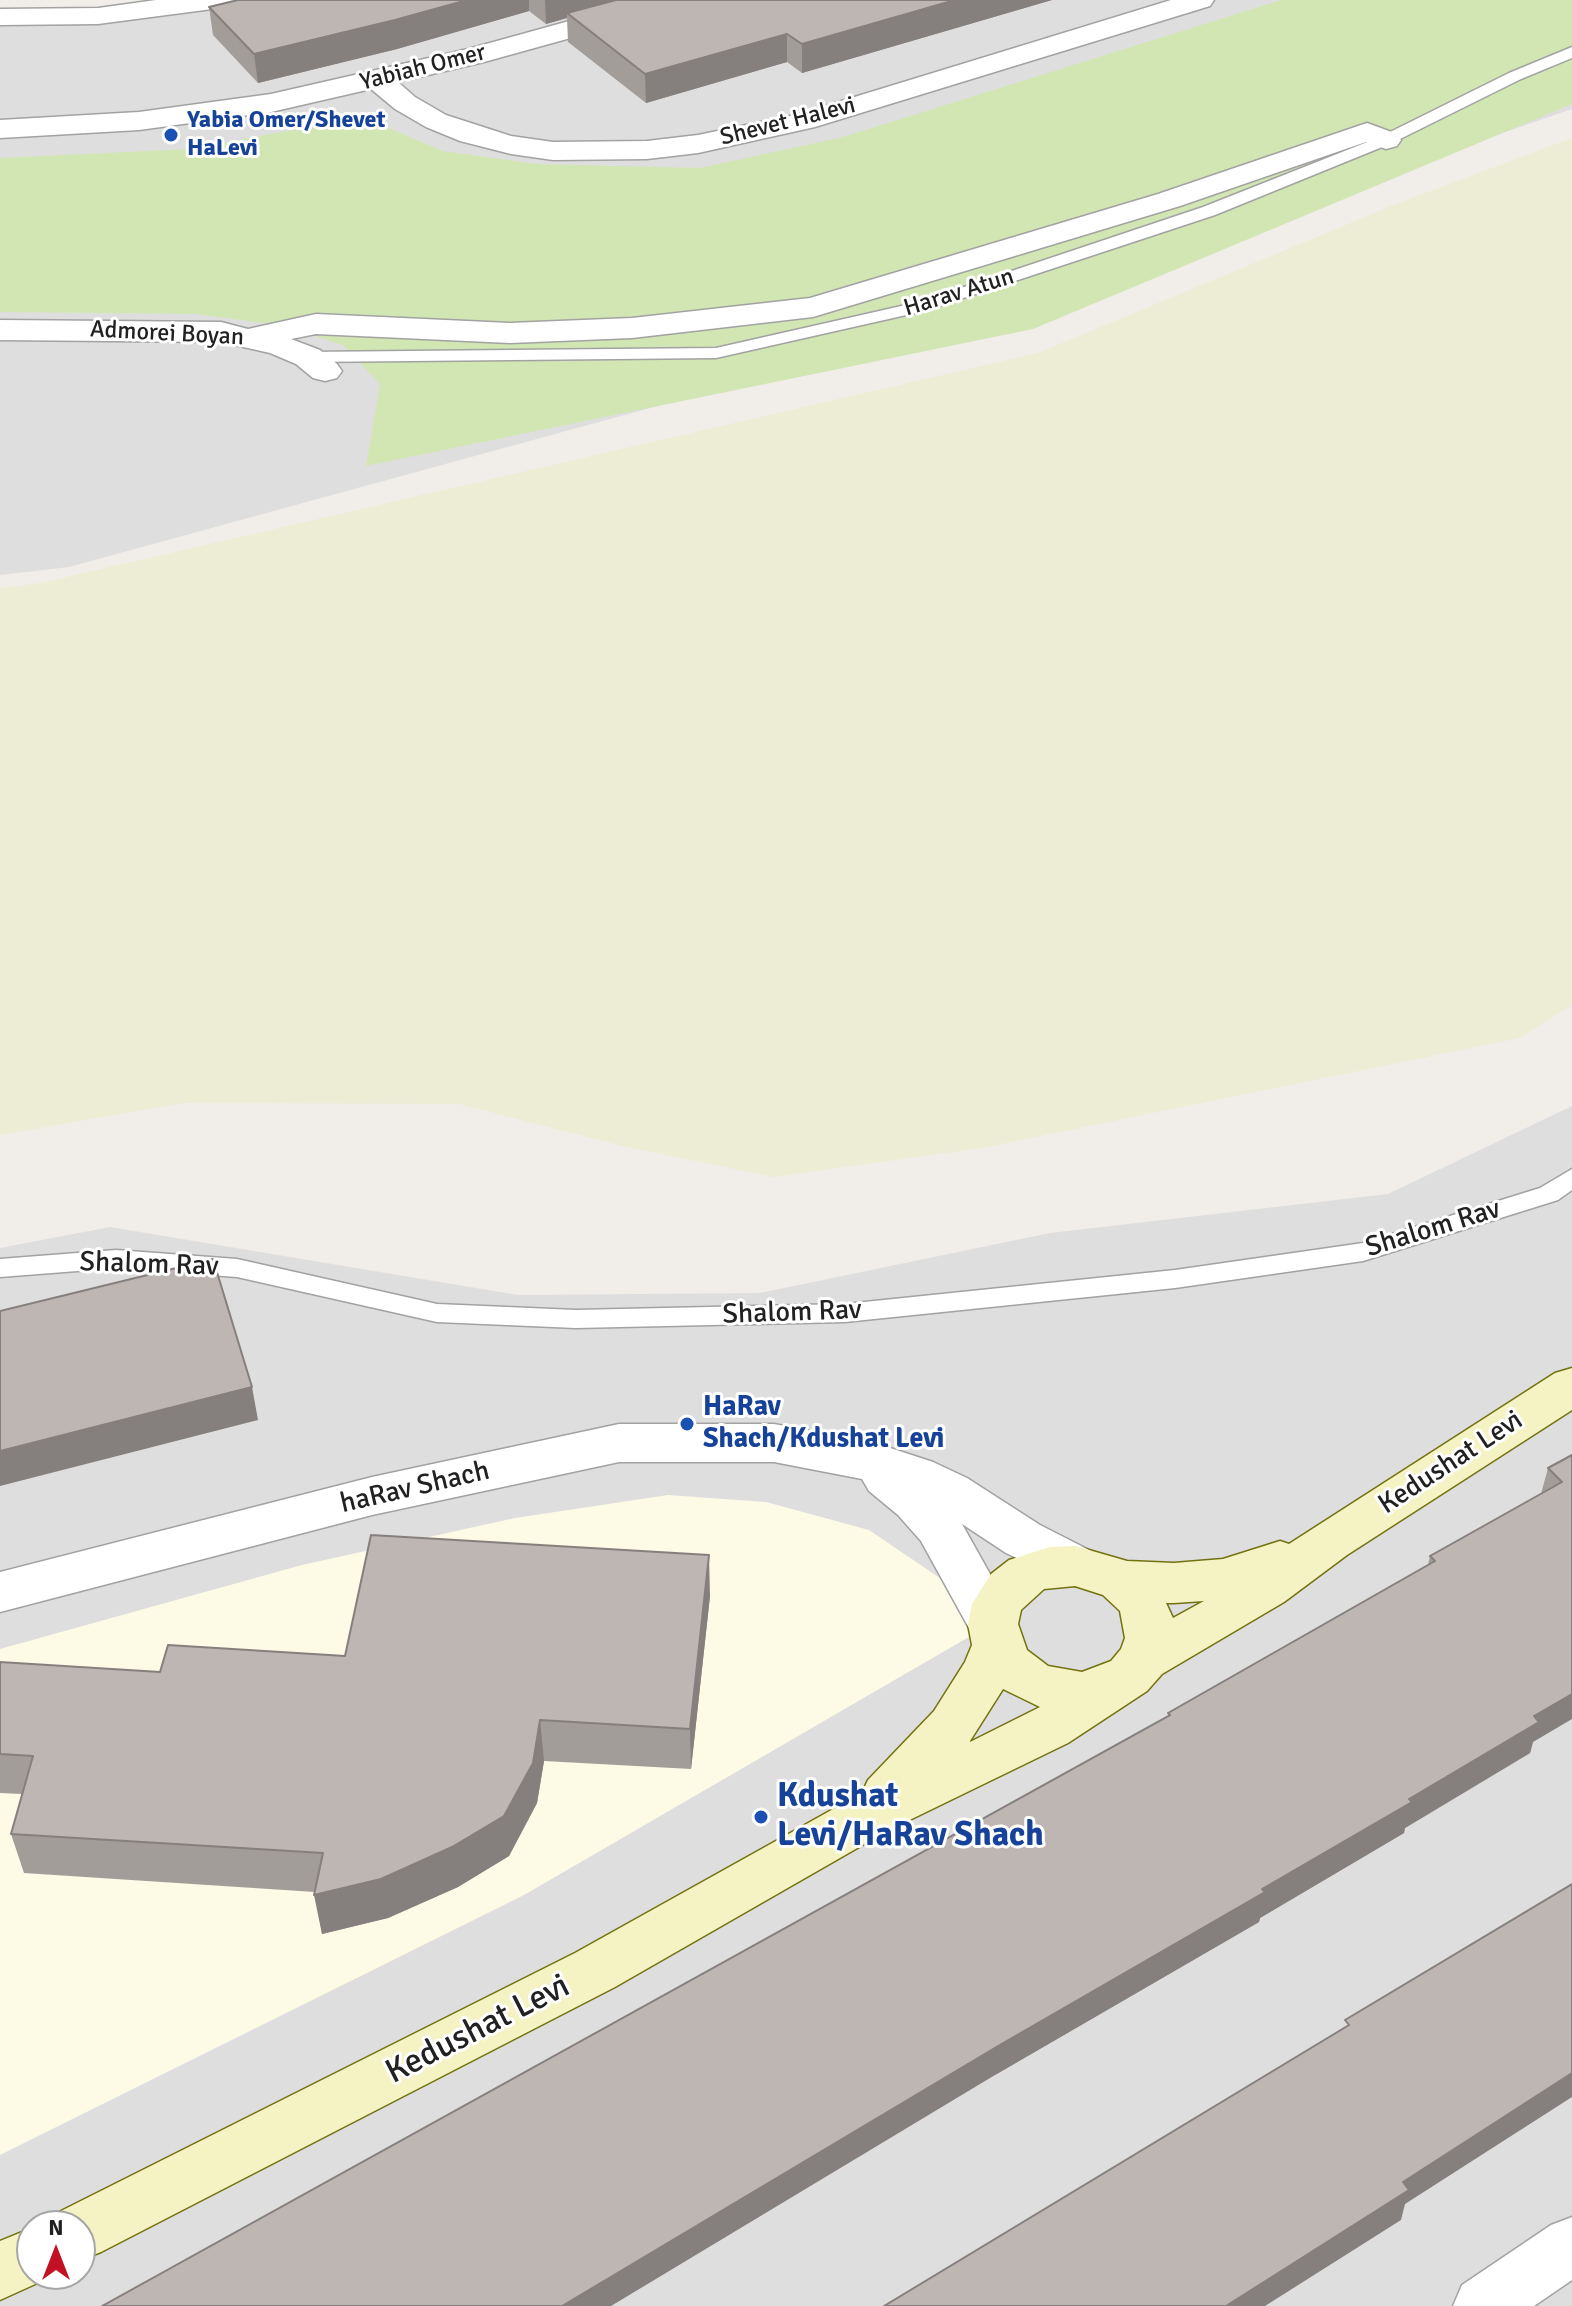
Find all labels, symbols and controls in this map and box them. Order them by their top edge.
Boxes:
street label: Yabiah Omer [357,38,489,98]
street label: Shevet Halevi [717,91,859,153]
place label: Yabia Omer/Shevet HaLevi [187,107,385,163]
marker: Yabia Omer/Shevet HaLevi [162,126,180,144]
street label: Harav Atun [900,263,1018,323]
street label: Admorei Boyan [89,316,245,352]
street label: Shalom Rav [1362,1193,1504,1265]
street label: Shalom Rav [79,1246,219,1284]
street label: Shalom Rav [722,1294,862,1332]
place label: HaRav Shach/Kdushat Levi [703,1391,944,1457]
street label: Kedushat Levi [1373,1404,1529,1522]
marker: HaRav Shach/Kdushat Levi [678,1415,696,1433]
street label: haRav Shach [337,1455,493,1521]
place label: Kdushat Levi/HaRav Shach [777,1777,1044,1856]
marker: Kdushat Levi/HaRav Shach [752,1808,770,1826]
street label: Kedushat Levi [379,1966,577,2094]
north arrow [16,2210,96,2290]
text: N [48,2214,64,2241]

